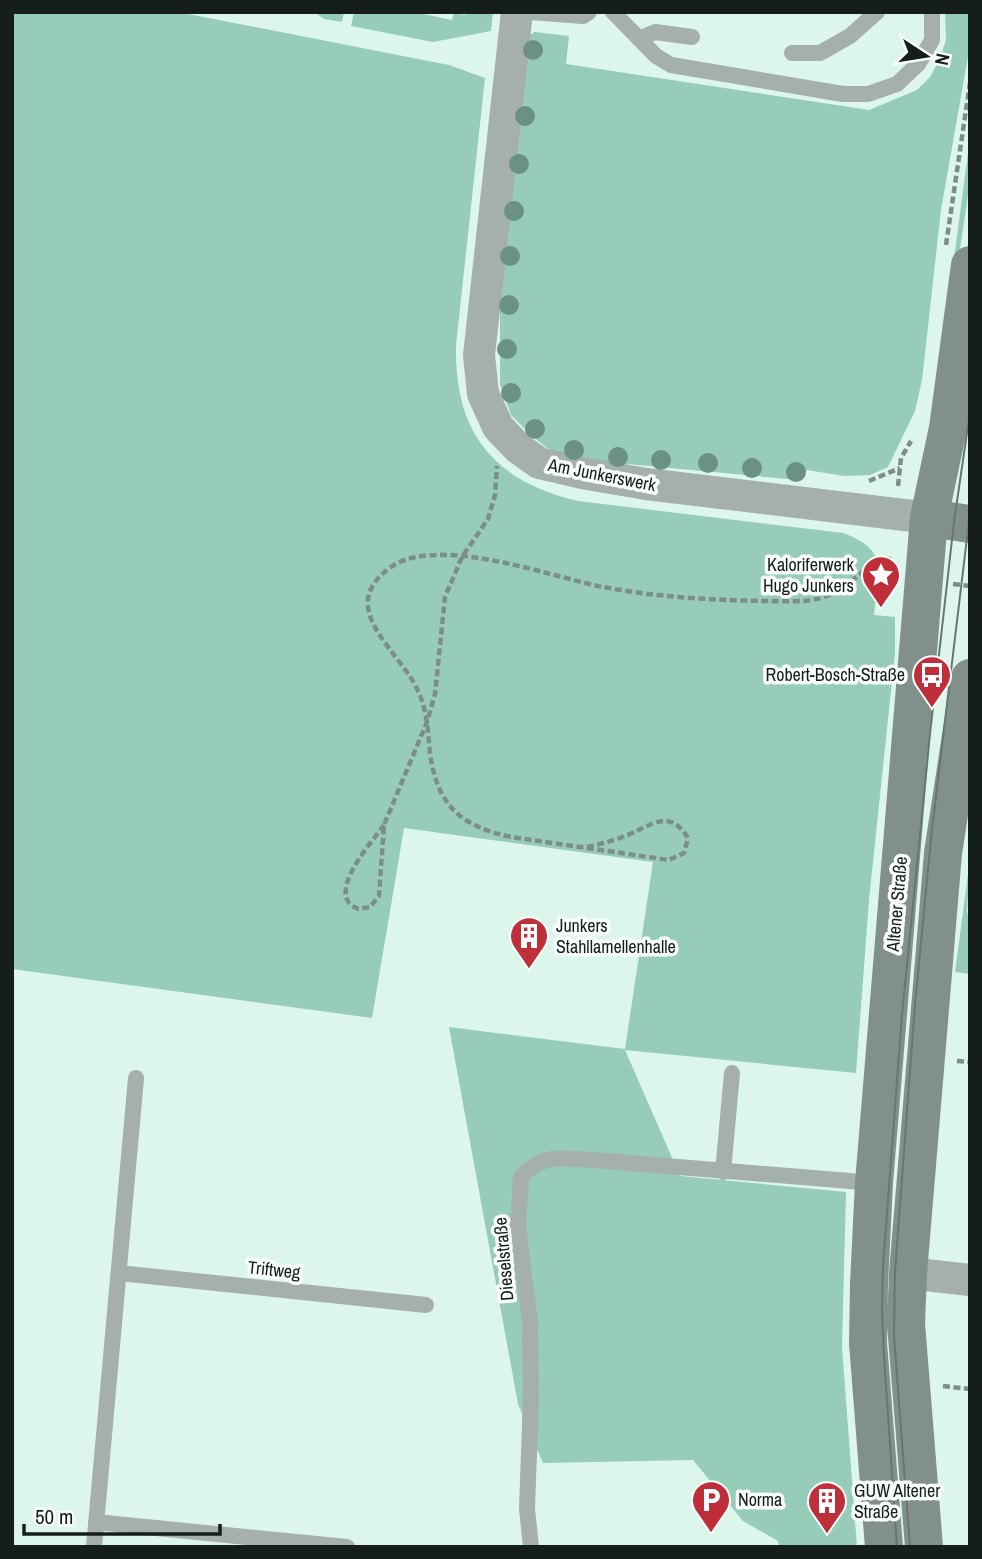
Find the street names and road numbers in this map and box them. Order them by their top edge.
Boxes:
street label: Am Junkerswerk [545,452,659,497]
street label: Altener Straße [880,855,913,953]
street label: Dieselstraße [487,1216,520,1302]
street label: Triftweg [246,1254,302,1285]

